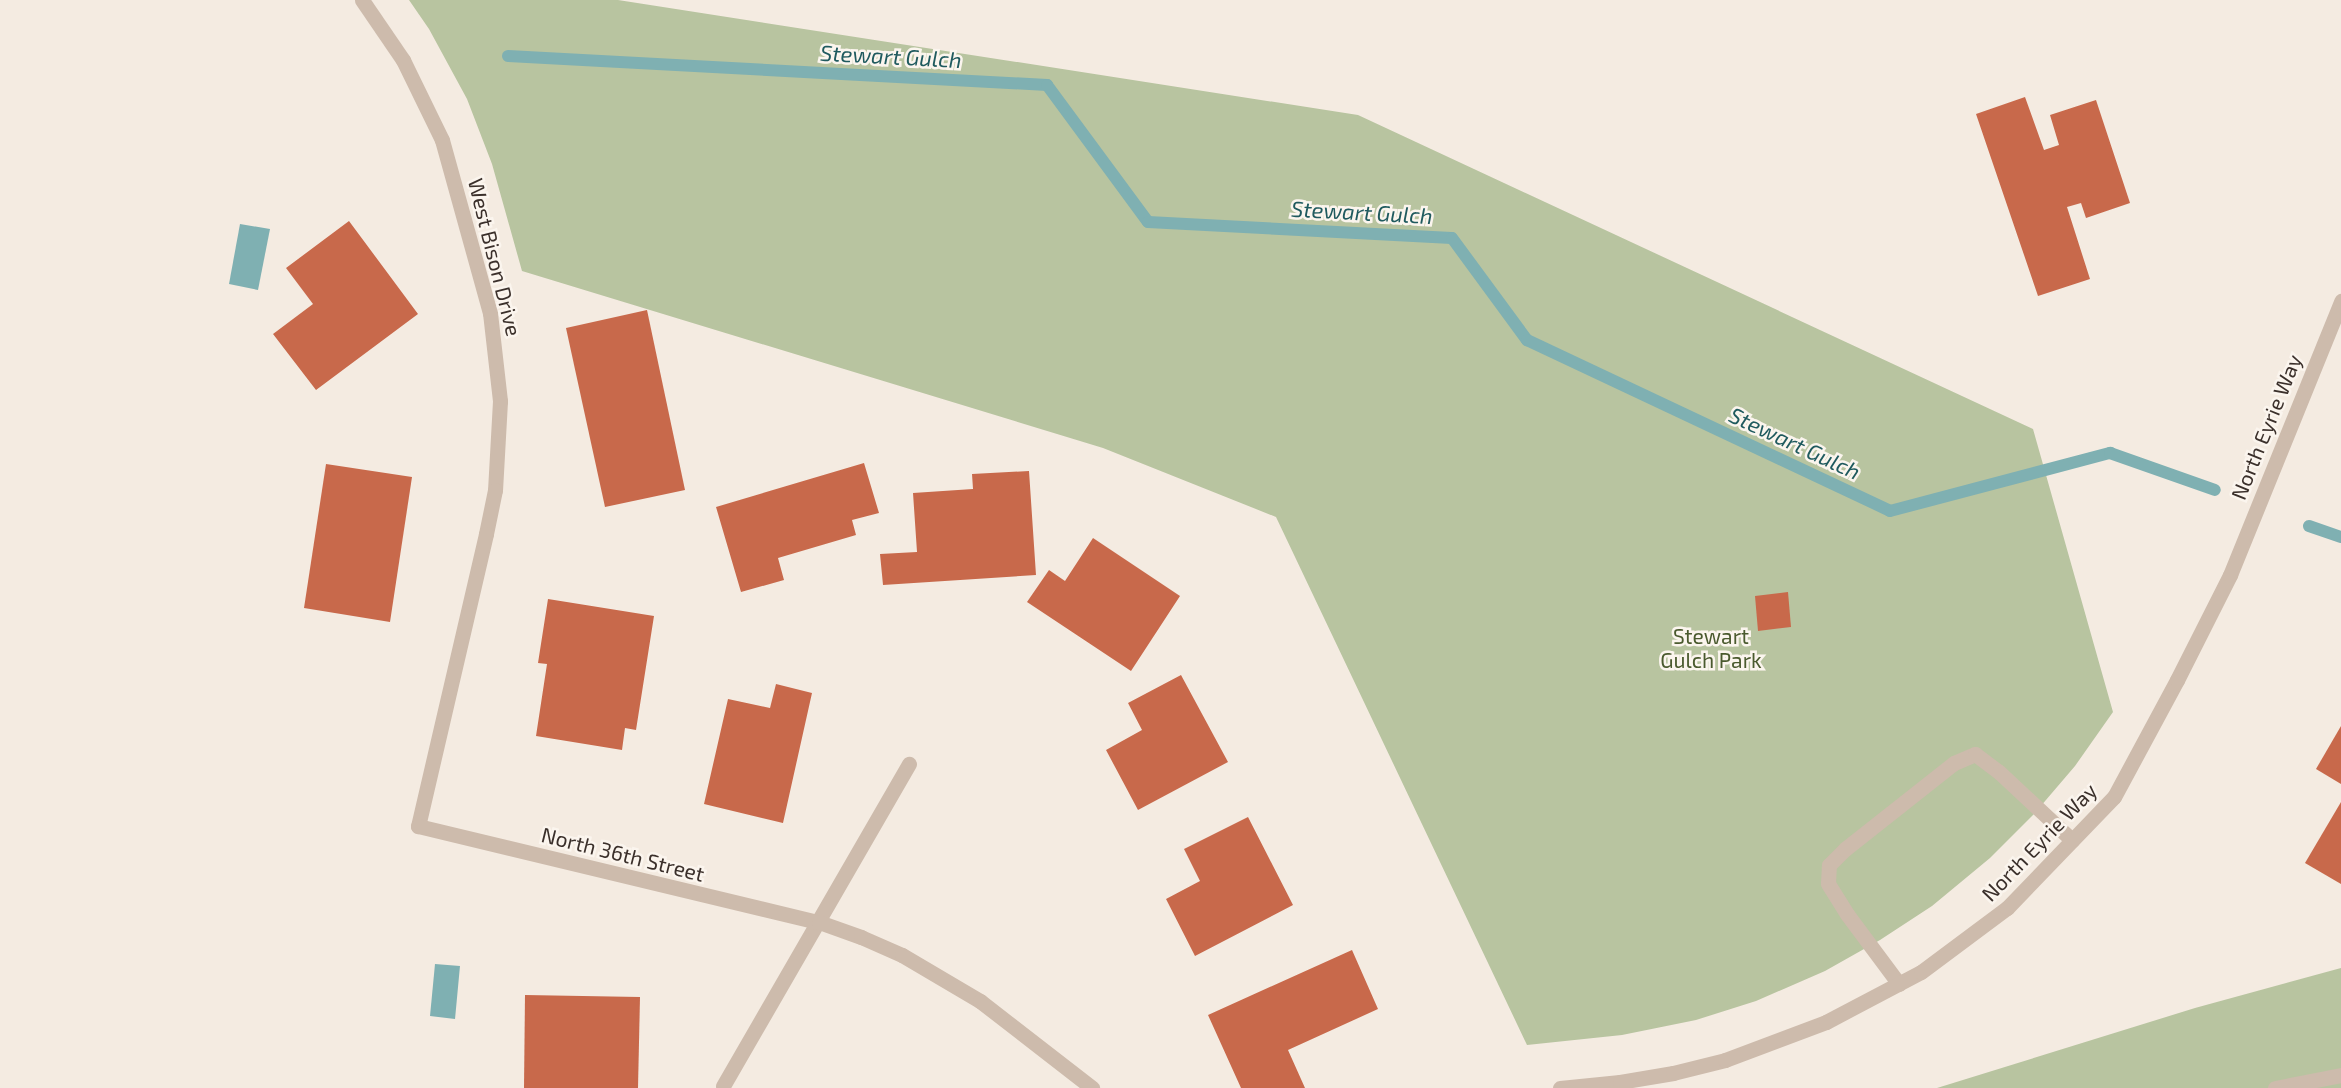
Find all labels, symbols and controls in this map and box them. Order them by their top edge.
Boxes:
water label: Stewart Gulch [820,39,962,73]
street label: West Bison Drive [463,175,527,339]
water label: Stewart Gulch [1291,195,1433,229]
street label: North Eyrie Way [2225,351,2307,503]
water label: Stewart Gulch [1725,401,1865,485]
park label: Stewart Gulch Park [1660,623,1762,673]
street label: North Eyrie Way [1976,778,2102,906]
street label: North 36th Street [539,822,707,886]

